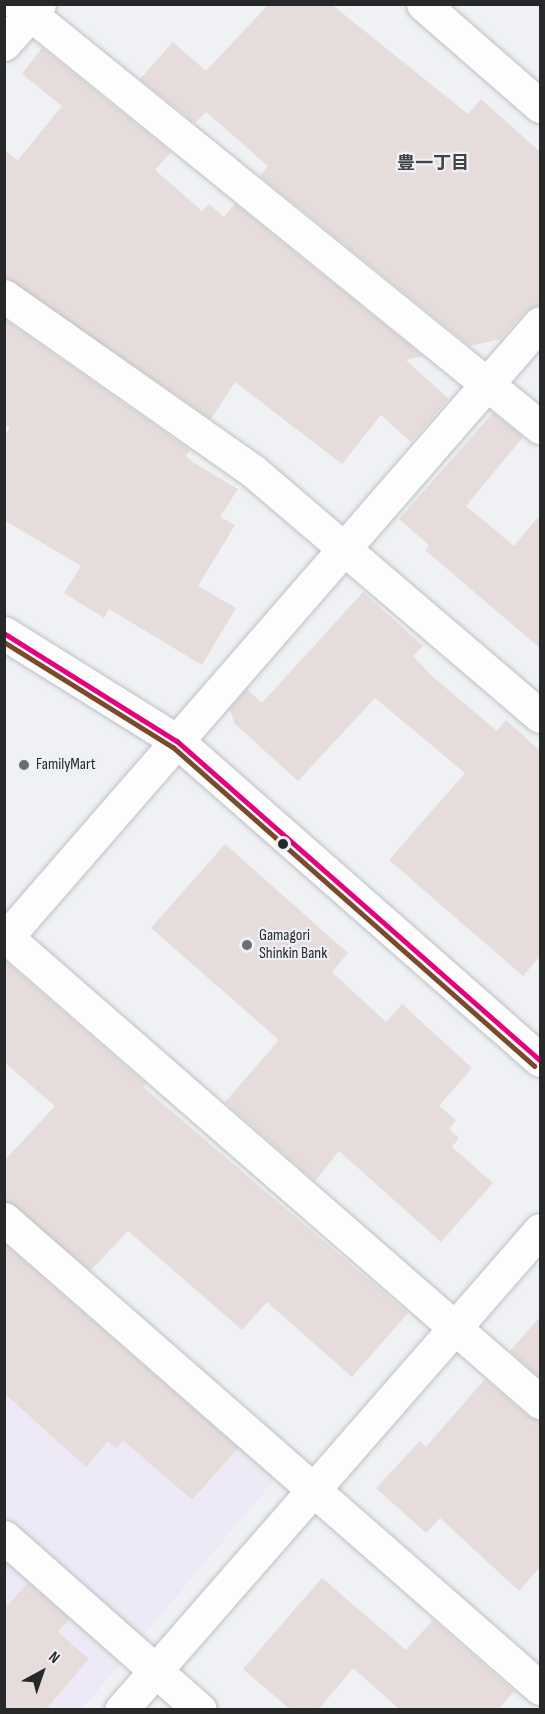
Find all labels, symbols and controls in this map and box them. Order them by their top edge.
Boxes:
district label: 豊一丁目 [397,153,469,175]
place label: FamilyMart [36,755,96,775]
marker: FamilyMart [17,758,31,772]
unlabelled marker [277,838,289,850]
place label: Gamagori Shinkin Bank [259,926,327,964]
marker: Gamagori Shinkin Bank [240,938,254,952]
north arrow [12,1642,72,1702]
text: N [45,1648,63,1668]

